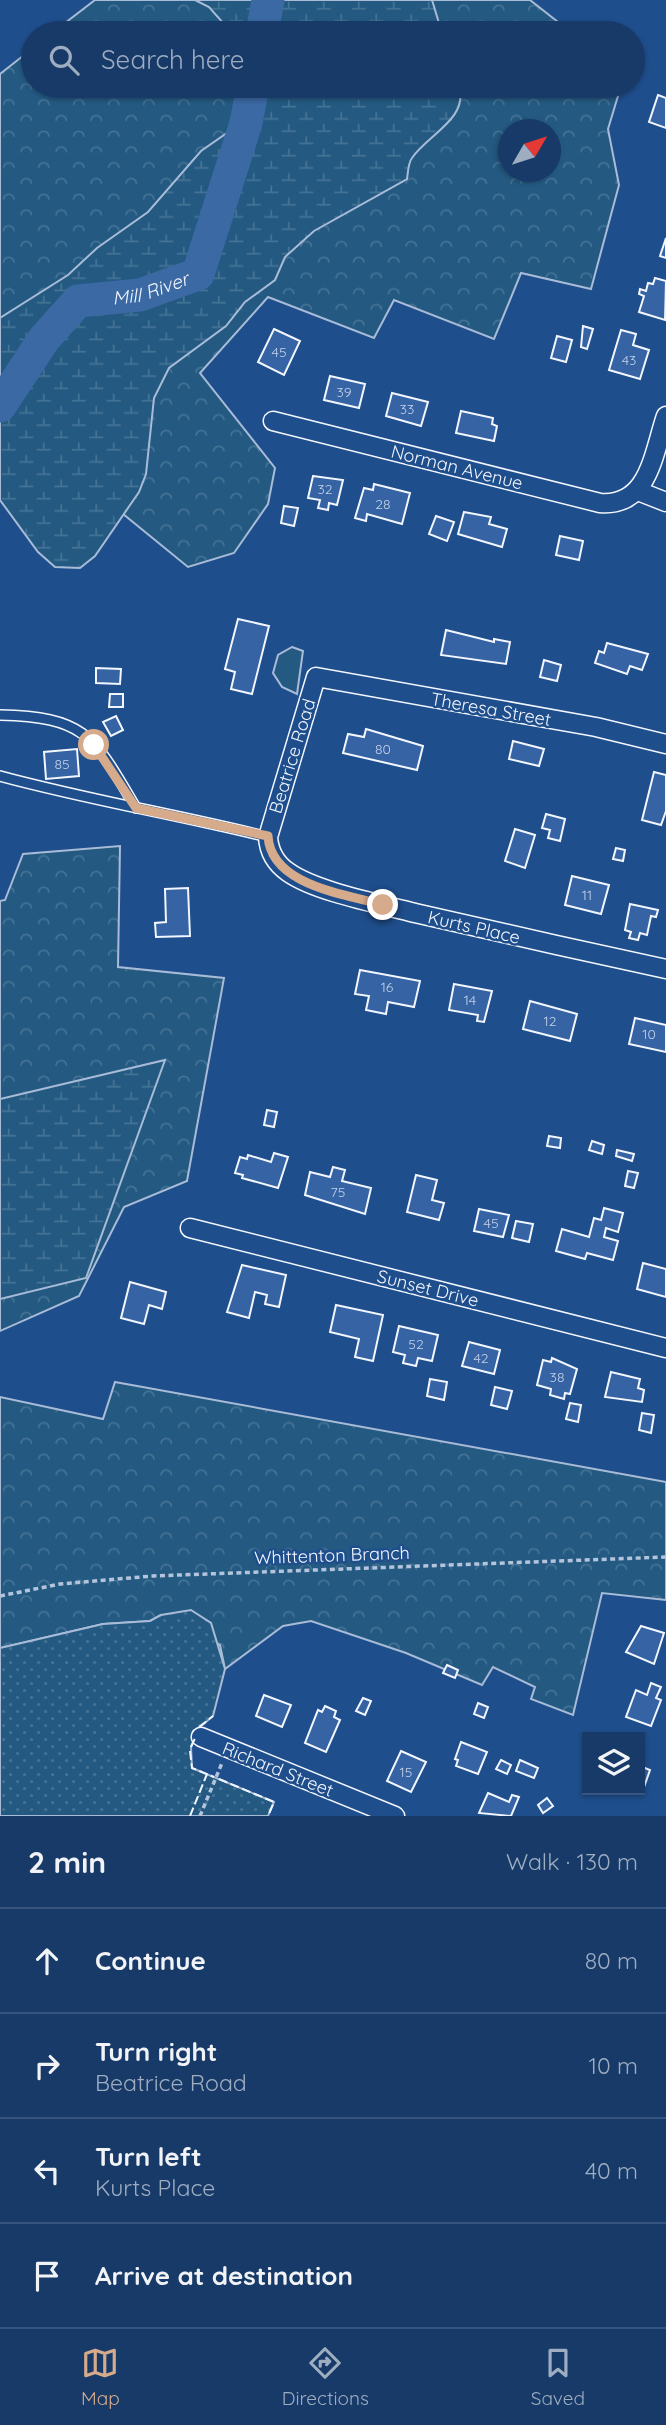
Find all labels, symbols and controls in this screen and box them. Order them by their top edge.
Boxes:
search box [21,21,645,98]
icon: search [45,41,83,79]
text: Search here [101,43,245,76]
north arrow [498,119,561,182]
water label: Mill River [111,265,194,310]
house number: 45 [271,343,287,361]
house number: 43 [622,351,636,369]
house number: 39 [336,383,352,401]
house number: 33 [400,400,414,418]
street label: Norman Avenue [389,439,525,495]
house number: 32 [317,480,333,498]
house number: 28 [375,495,391,513]
street label: Theresa Street [429,687,553,731]
street label: Beatrice Road [264,696,320,816]
route start [78,729,109,760]
house number: 80 [375,740,391,758]
house number: 85 [54,755,70,773]
house number: 11 [582,886,592,904]
route end [367,889,398,920]
street label: Kurts Place [426,905,522,949]
house number: 16 [381,978,394,996]
house number: 14 [464,991,476,1009]
house number: 12 [544,1012,557,1030]
house number: 10 [642,1025,656,1043]
house number: 75 [331,1183,345,1201]
house number: 45 [483,1214,499,1232]
street label: Sunset Drive [375,1264,481,1312]
house number: 52 [408,1335,424,1353]
house number: 42 [473,1349,489,1367]
house number: 38 [550,1368,564,1386]
street label: Whittenton Branch [254,1541,410,1569]
map controls [582,1732,645,1795]
button: layers [582,1732,645,1795]
street label: Richard Street [219,1736,337,1802]
house number: 15 [400,1763,412,1781]
text: 2 min [28,1843,106,1881]
text: Walk · 130 m [506,1847,638,1876]
icon: ahead [28,1942,66,1980]
text: Continue [95,1944,206,1977]
text: 80 m [585,1946,638,1975]
text: Turn right [95,2035,217,2068]
icon: right [28,2047,66,2085]
text: 10 m [589,2051,638,2080]
text: Beatrice Road [95,2068,247,2097]
text: Turn left [95,2140,202,2173]
icon: left [28,2152,66,2190]
text: 40 m [585,2156,638,2185]
text: Kurts Place [95,2173,215,2202]
icon: arrive [28,2257,66,2295]
text: Arrive at destination [95,2259,353,2292]
tab: Map [81,2344,120,2410]
tab: Directions [282,2344,369,2410]
tab: Saved [531,2344,585,2410]

